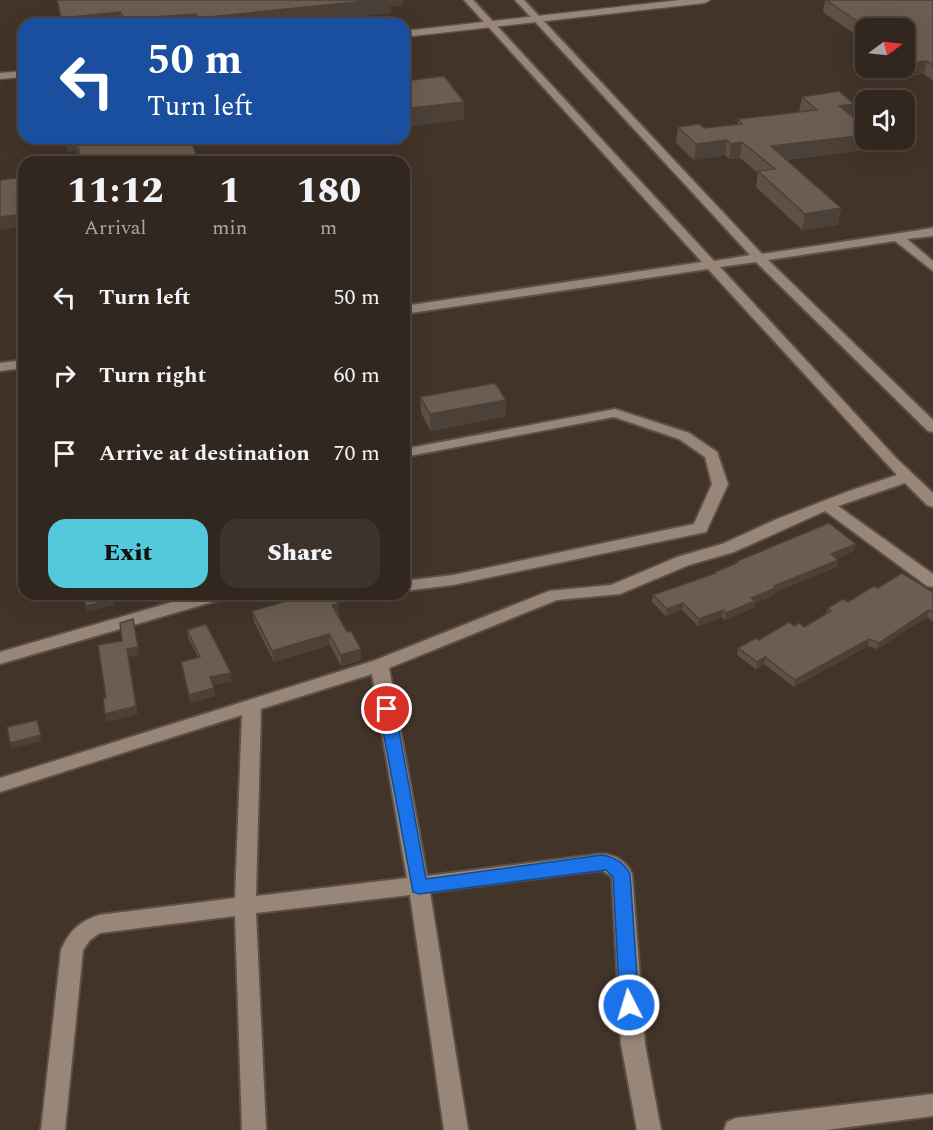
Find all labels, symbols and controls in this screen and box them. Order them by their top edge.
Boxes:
north arrow [855,18,915,78]
map controls [855,18,915,150]
text: 50 m [147,29,242,92]
icon: left [48,42,126,120]
text: Turn left [147,86,253,128]
button: sound [855,90,915,150]
text: 11:12 [67,164,163,219]
text: 1 [219,164,241,219]
text: 180 [296,164,361,219]
text: Arrival [84,213,146,243]
text: min [212,213,247,243]
text: m [320,213,337,243]
icon: left [48,281,81,314]
text: Turn left [99,281,191,314]
text: 50 m [334,281,380,314]
icon: right [48,359,81,392]
text: Turn right [99,359,206,392]
text: 60 m [334,359,380,392]
icon: arrive [48,437,81,470]
text: Arrive at destination [99,437,310,470]
text: 70 m [334,437,380,470]
button: Exit [48,519,208,588]
button: Share [220,519,380,588]
pin [361,683,412,734]
icon: arrive [370,692,403,725]
position arrow [597,973,661,1037]

